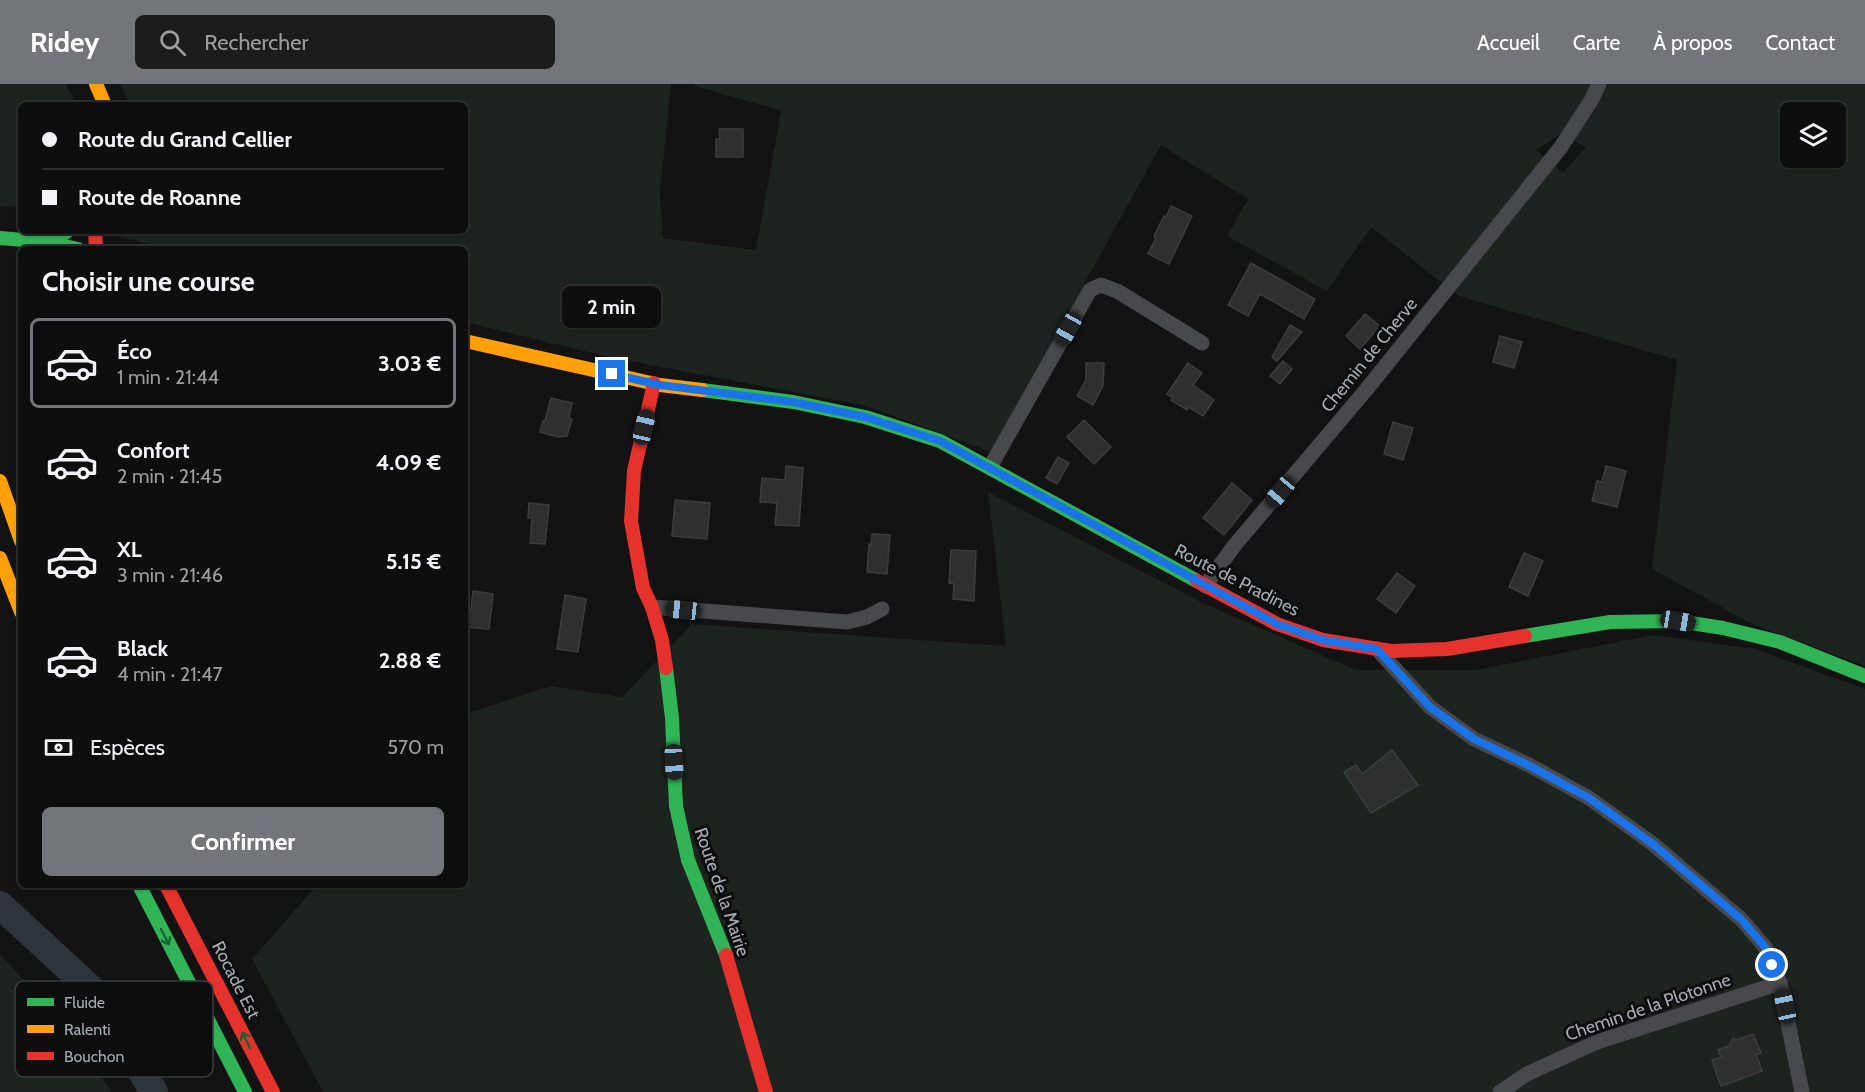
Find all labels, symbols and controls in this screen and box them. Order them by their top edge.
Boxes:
search box [135,15,555,69]
text: Ridey [30,25,99,59]
icon: search [156,26,189,59]
text: Rechercher [204,29,308,56]
text: Accueil [1477,30,1540,55]
text: Carte [1573,30,1620,55]
text: À propos [1653,30,1732,55]
text: Contact [1765,30,1835,55]
map controls [1780,102,1846,168]
button: layers [1780,102,1846,168]
text: Route du Grand Cellier [78,126,292,153]
text: Route de Roanne [78,184,241,211]
text: Choisir une course [42,265,255,298]
callout: 2 min [562,287,662,329]
street label: Chemin de Cherve [1316,293,1422,417]
text: 2 min [587,295,636,319]
car [1051,309,1085,349]
icon: car [45,336,99,390]
text: Éco [117,338,152,365]
text: 3.03 € [378,350,441,377]
route end [598,360,625,387]
text: 1 min · 21:44 [117,365,219,389]
car [631,407,657,447]
icon: car [45,435,99,489]
text: Confort [117,437,190,464]
text: 4.09 € [376,449,441,476]
text: 2 min · 21:45 [117,464,222,488]
car [1262,472,1298,512]
icon: car [45,534,99,588]
text: XL [117,536,142,563]
street label: Route de Pradines [1171,539,1303,621]
text: 5.15 € [386,548,441,575]
text: 3 min · 21:46 [117,563,223,587]
car [664,599,702,621]
car [1659,609,1697,633]
icon: car [45,633,99,687]
text: Black [117,635,168,662]
text: 2.88 € [379,647,441,674]
text: 4 min · 21:47 [117,662,223,686]
icon: cash [42,731,75,764]
text: Espèces [90,734,165,761]
text: 570 m [387,735,444,759]
car [664,744,684,780]
button: Confirmer [42,807,444,876]
street label: Route de la Mairie [690,825,754,959]
one-way arrow [160,928,171,946]
street label: Rocade Est [207,938,265,1022]
route start [1758,951,1785,978]
street label: Chemin de la Plotonne [1562,968,1734,1046]
legend [15,981,213,1077]
car [1772,987,1798,1025]
text: Fluide [64,993,105,1012]
text: Ralenti [64,1020,111,1039]
one-way arrow [240,1032,252,1049]
text: Bouchon [64,1047,124,1066]

